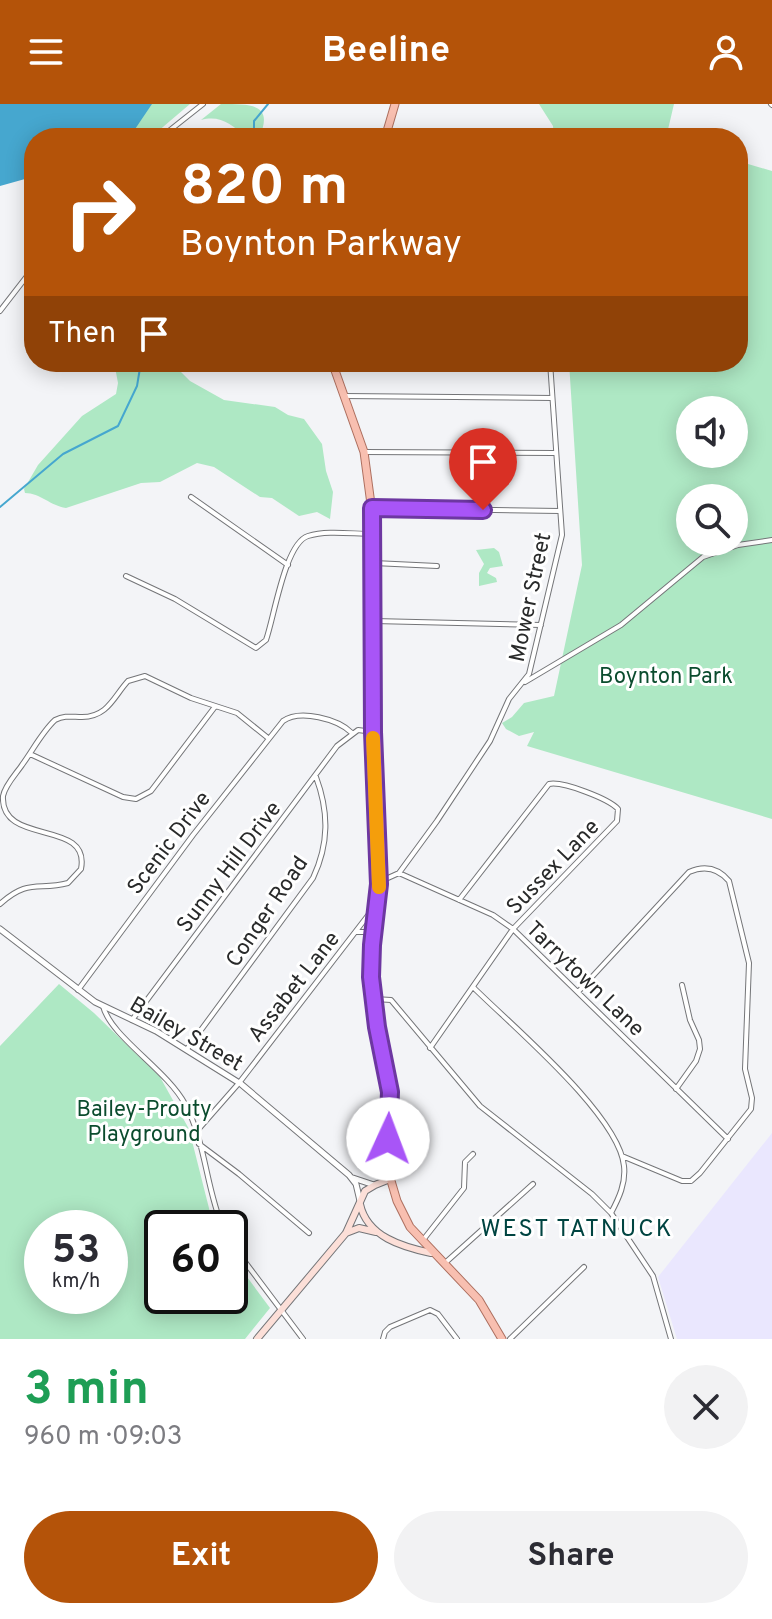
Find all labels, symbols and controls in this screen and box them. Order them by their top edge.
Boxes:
text: Beeline [322,29,450,75]
icon: menu [24,30,68,74]
icon: person [704,30,748,74]
text: 820 m [180,154,348,224]
icon: right [48,160,152,264]
text: Boynton Parkway [180,223,462,269]
icon: arrive [132,312,176,356]
text: Then [48,316,116,353]
map controls [676,396,748,556]
button: sound [676,396,748,468]
pin [449,428,517,510]
icon: arrive [461,440,505,484]
button: search [676,484,748,556]
street label: Mower Street [505,530,558,665]
park label: Boynton Park [599,664,733,691]
street label: Scenic Drive [122,787,218,900]
street label: Sunny Hill Drive [172,797,288,938]
street label: Sussex Lane [502,814,606,921]
street label: Conger Road [221,852,315,973]
street label: Tarrytown Lane [519,916,649,1043]
street label: Assabet Lane [243,927,347,1048]
street label: Bailey Street [124,992,247,1078]
park label: Bailey-Prouty Playground [76,1097,212,1149]
position arrow [346,1097,430,1181]
speed limit sign: 60 [144,1210,248,1314]
district label: WEST TATNUCK [480,1215,674,1245]
text: 53 [52,1227,100,1277]
text: km/h [52,1269,100,1295]
text: 3 min [24,1361,149,1421]
button: close [664,1365,748,1449]
text: 960 m · 09:03 [24,1421,183,1454]
button: Exit [24,1511,378,1603]
button: Share [394,1511,748,1603]

